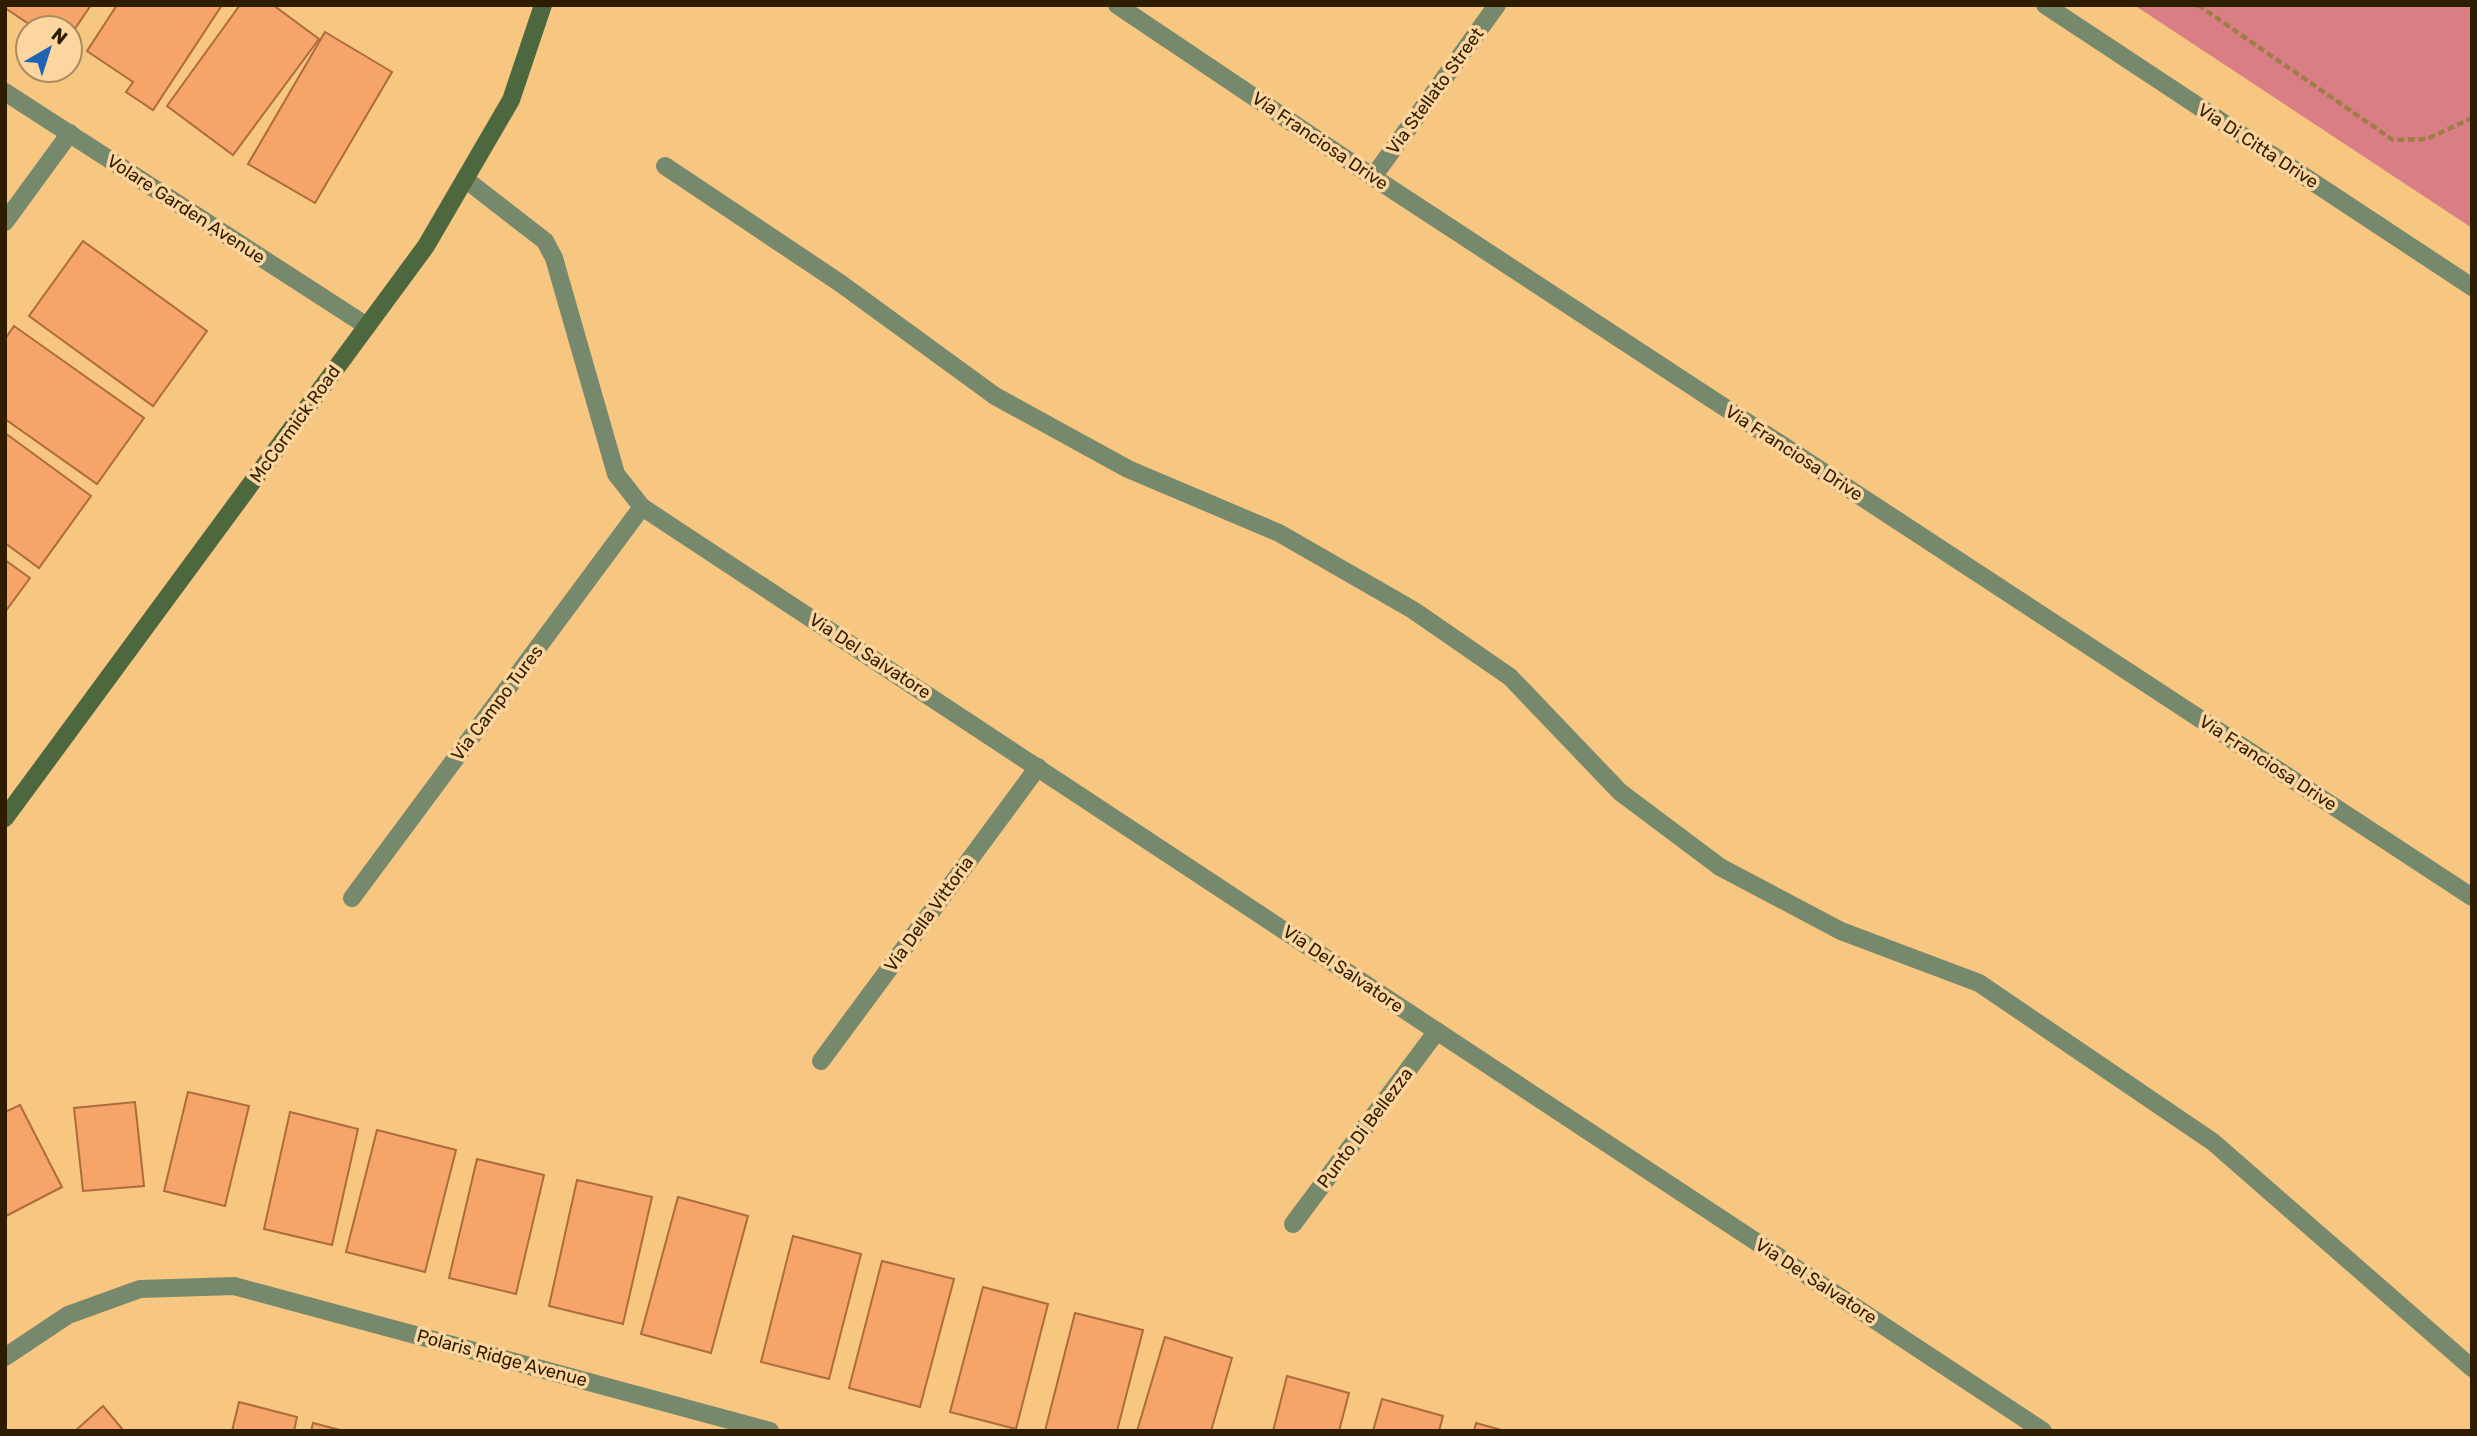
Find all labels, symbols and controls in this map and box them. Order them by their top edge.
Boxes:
north arrow [14,14,84,84]
text: N [47,23,72,49]
street label: Via Stellato Street [1382,23,1488,159]
street label: Via Franciosa Drive [1248,87,1392,195]
street label: Via Di Citta Drive [2193,99,2323,193]
street label: Volare Garden Avenue [103,150,269,268]
street label: McCormick Road [245,361,345,487]
street label: Via Franciosa Drive [1721,400,1867,506]
street label: Via Del Salvatore [805,608,935,704]
street label: Via Campo Tures [446,641,548,765]
street label: Via Franciosa Drive [2195,710,2341,816]
street label: Via Della Vittoria [880,852,978,976]
street label: Via Del Salvatore [1278,921,1408,1017]
street label: Punto Di Bellezza [1312,1063,1418,1193]
street label: Via Del Salvatore [1751,1233,1881,1329]
street label: Polaris Ridge Avenue [414,1325,590,1391]

